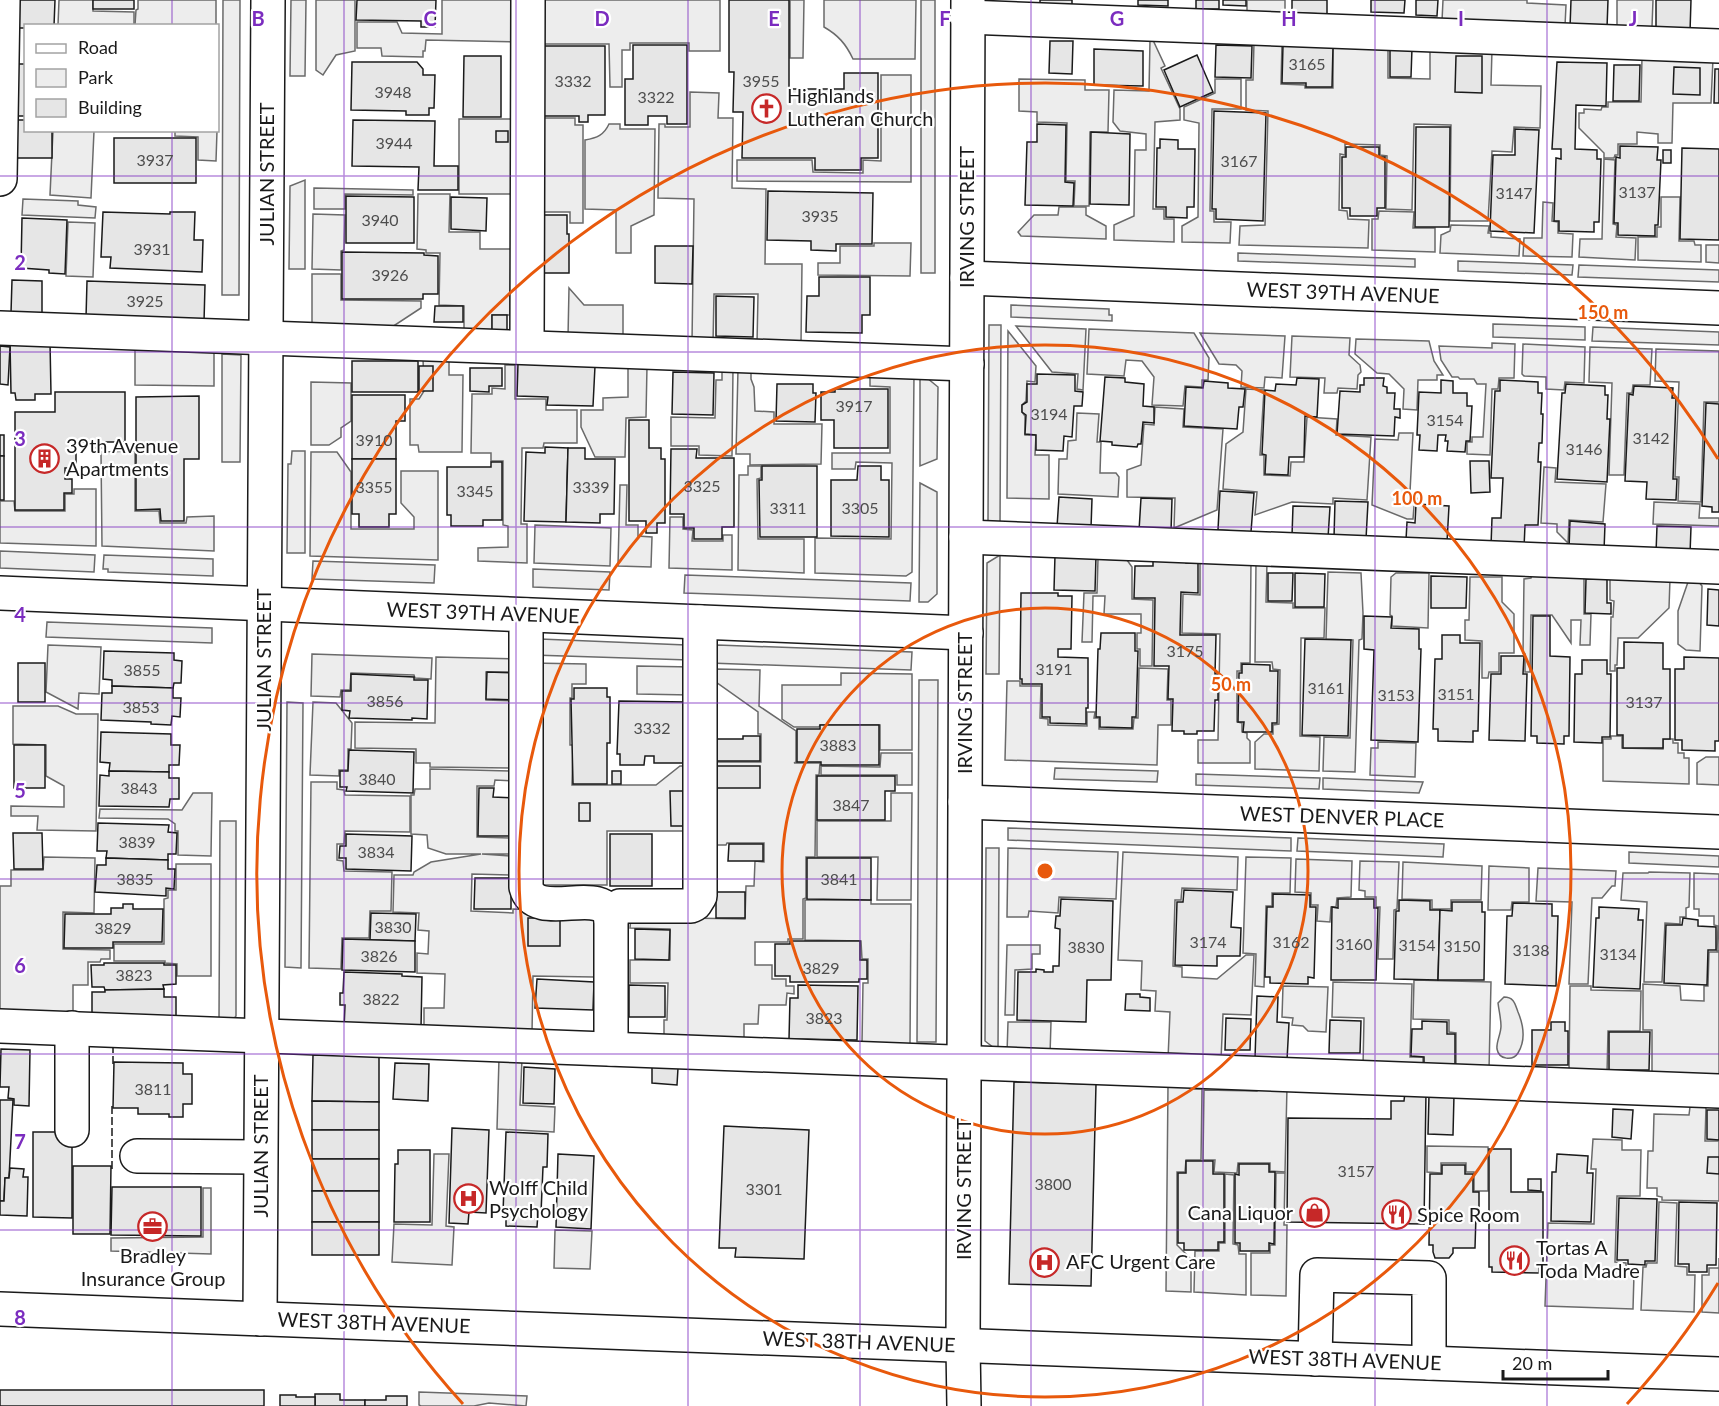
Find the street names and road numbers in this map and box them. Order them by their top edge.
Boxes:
street label: JULIAN STREET [254,102,278,246]
street label: IRVING STREET [954,146,978,288]
street label: WEST 39TH AVENUE [1246,277,1440,307]
street label: JULIAN STREET [251,588,275,732]
street label: WEST 39TH AVENUE [386,597,580,627]
street label: IRVING STREET [952,632,976,774]
street label: WEST DENVER PLACE [1239,800,1445,832]
street label: JULIAN STREET [248,1074,272,1218]
street label: IRVING STREET [951,1118,975,1260]
street label: WEST 38TH AVENUE [277,1307,471,1337]
street label: WEST 38TH AVENUE [762,1326,956,1356]
street label: WEST 38TH AVENUE [1248,1344,1442,1374]

